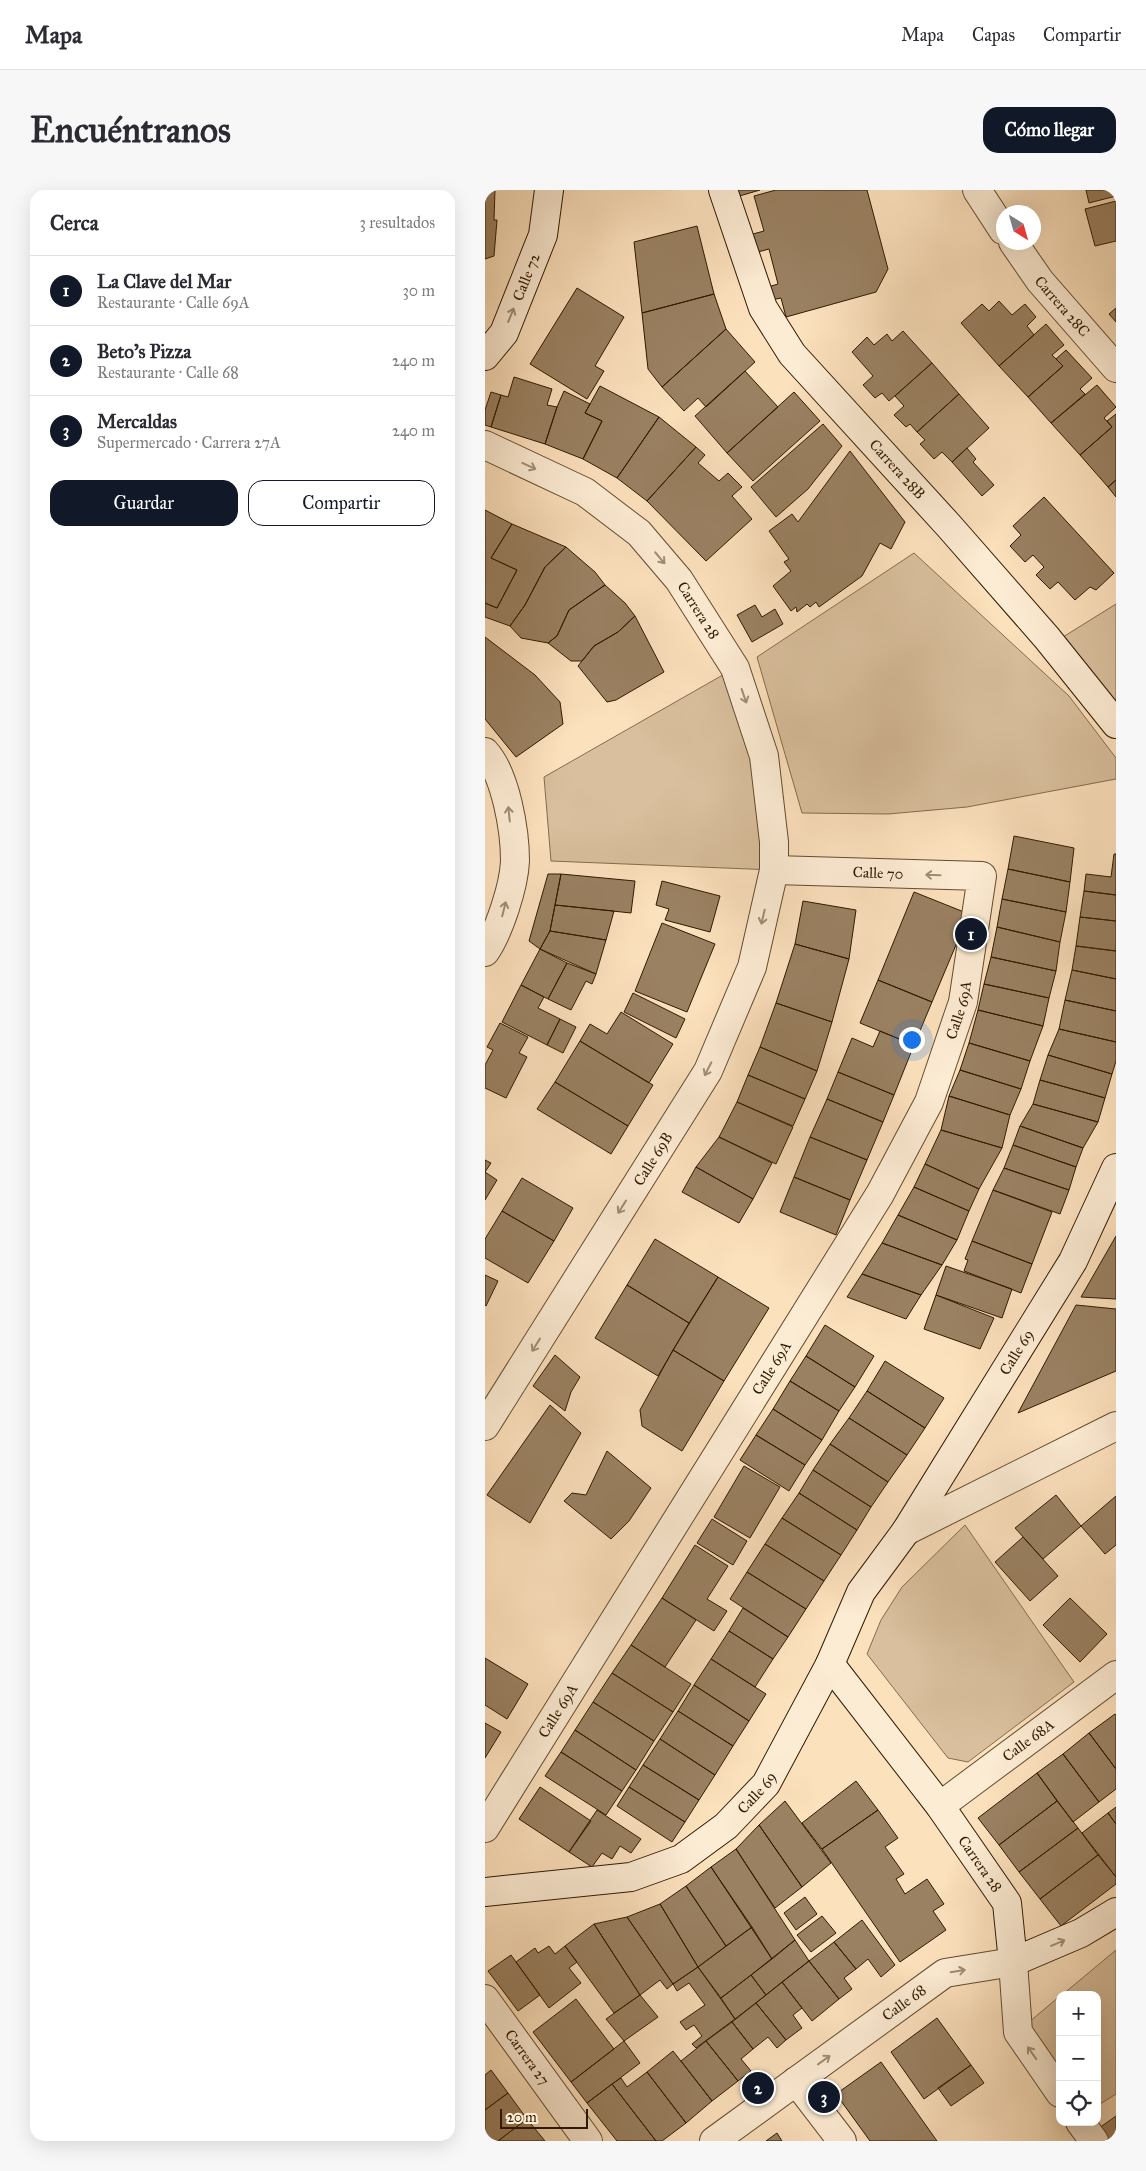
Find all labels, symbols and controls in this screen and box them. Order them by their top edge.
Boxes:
text: Mapa [25,20,82,50]
text: Mapa [901,24,944,46]
text: Capas [972,24,1015,46]
text: Compartir [1043,24,1121,46]
button: Cómo llegar [983,107,1116,153]
text: Encuéntranos [30,109,231,152]
north arrow [996,205,1041,250]
text: Cerca [50,210,99,236]
text: 3 resultados [360,213,435,232]
street label: Calle 72 [509,250,544,303]
text: La Clave del Mar [97,270,231,293]
street label: Carrera 28C [1031,272,1093,340]
text: 1 [63,281,69,300]
text: 30 m [402,281,435,300]
text: Restaurante · Calle 69A [97,293,250,312]
one-way arrow [507,308,516,324]
text: Beto's Pizza [97,340,191,363]
text: 2 [62,351,70,370]
text: 240 m [392,351,435,370]
text: Restaurante · Calle 68 [97,363,239,382]
text: Mercaldas [97,410,177,433]
text: 3 [63,421,69,440]
text: 240 m [392,421,435,440]
text: Supermercado · Carrera 27A [97,433,281,452]
street label: Carrera 28B [865,436,929,503]
one-way arrow [521,461,536,471]
button: Guardar [50,480,238,526]
button: Compartir [248,480,435,526]
one-way arrow [655,552,666,565]
street label: Carrera 28 [673,578,723,642]
one-way arrow [740,688,750,704]
one-way arrow [505,806,514,822]
street label: Calle 70 [852,863,904,883]
one-way arrow [925,870,941,879]
one-way arrow [500,901,509,917]
one-way arrow [758,909,767,925]
pin: 1 [955,915,987,953]
street label: Calle 69A [942,980,975,1042]
your location [899,1027,925,1053]
one-way arrow [703,1062,713,1077]
street label: Calle 69B [630,1129,676,1189]
one-way arrow [617,1200,627,1214]
street label: Calle 69 [996,1326,1037,1378]
one-way arrow [531,1338,541,1352]
street label: Calle 69A [748,1338,795,1398]
street label: Calle 69A [534,1681,581,1741]
street label: Calle 68A [999,1715,1058,1765]
street label: Calle 69 [734,1769,780,1817]
street label: Carrera 28 [954,1832,1006,1896]
one-way arrow [1050,1937,1065,1947]
one-way arrow [949,1965,965,1975]
street label: Calle 68 [879,1981,930,2025]
map controls [1056,1991,1101,2126]
button: + [1056,1991,1101,2036]
street label: Carrera 27 [501,2026,553,2089]
button: − [1056,2036,1101,2081]
one-way arrow [1027,2046,1037,2060]
one-way arrow [817,2055,830,2066]
pin: 2 [742,2069,774,2107]
pin: 3 [808,2078,840,2116]
button: locate [1056,2081,1101,2126]
scale bar [500,2106,587,2129]
text: 20 m [507,2109,537,2126]

